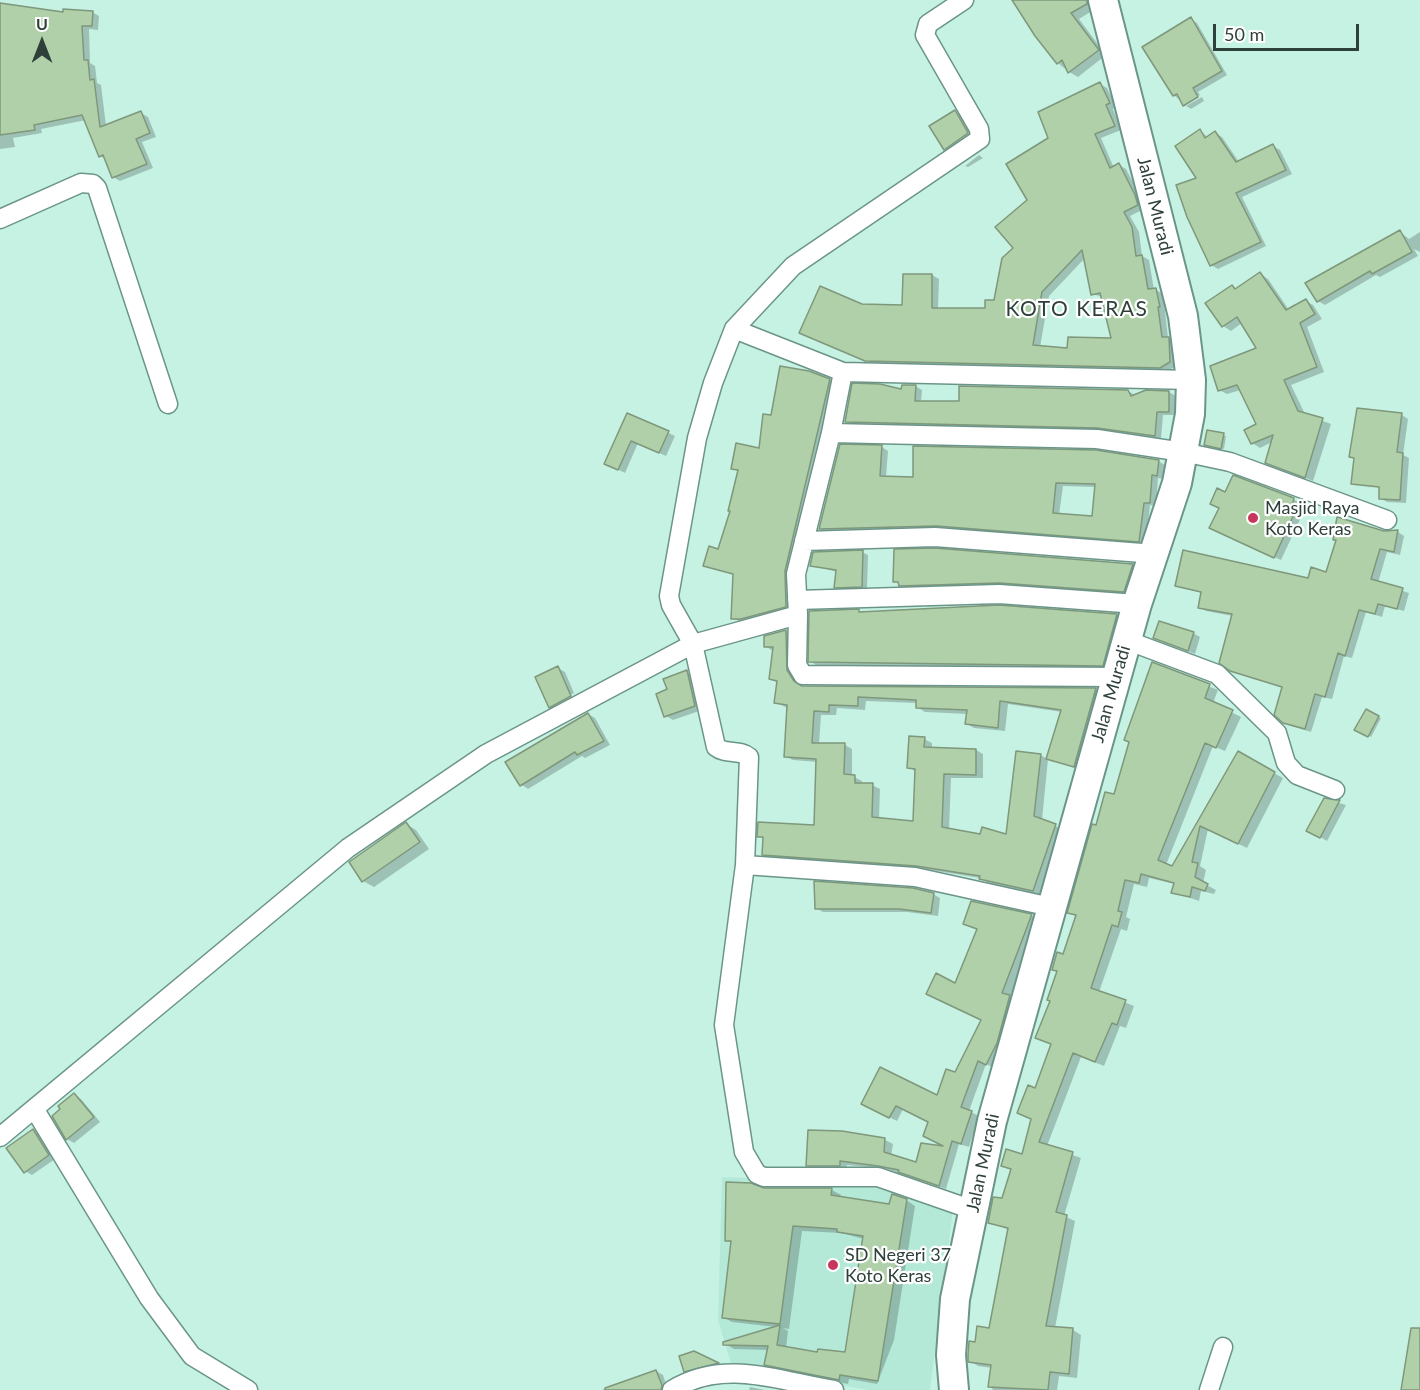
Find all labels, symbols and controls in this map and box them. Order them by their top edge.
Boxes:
north arrow [12,12,72,72]
scale bar [1216,12,1362,50]
text: U [36,14,48,33]
text: 50 m [1224,23,1264,45]
street label: Jalan Muradi [1132,155,1178,257]
district label: KOTO KERAS [1006,296,1148,322]
place label: Masjid Raya Koto Keras [1265,497,1359,540]
marker: Masjid Raya Koto Keras [1246,511,1260,525]
street label: Jalan Muradi [1087,643,1135,745]
street label: Jalan Muradi [962,1112,1004,1214]
place label: SD Negeri 37 Koto Keras [845,1244,951,1286]
marker: SD Negeri 37 Koto Keras [826,1258,840,1272]

